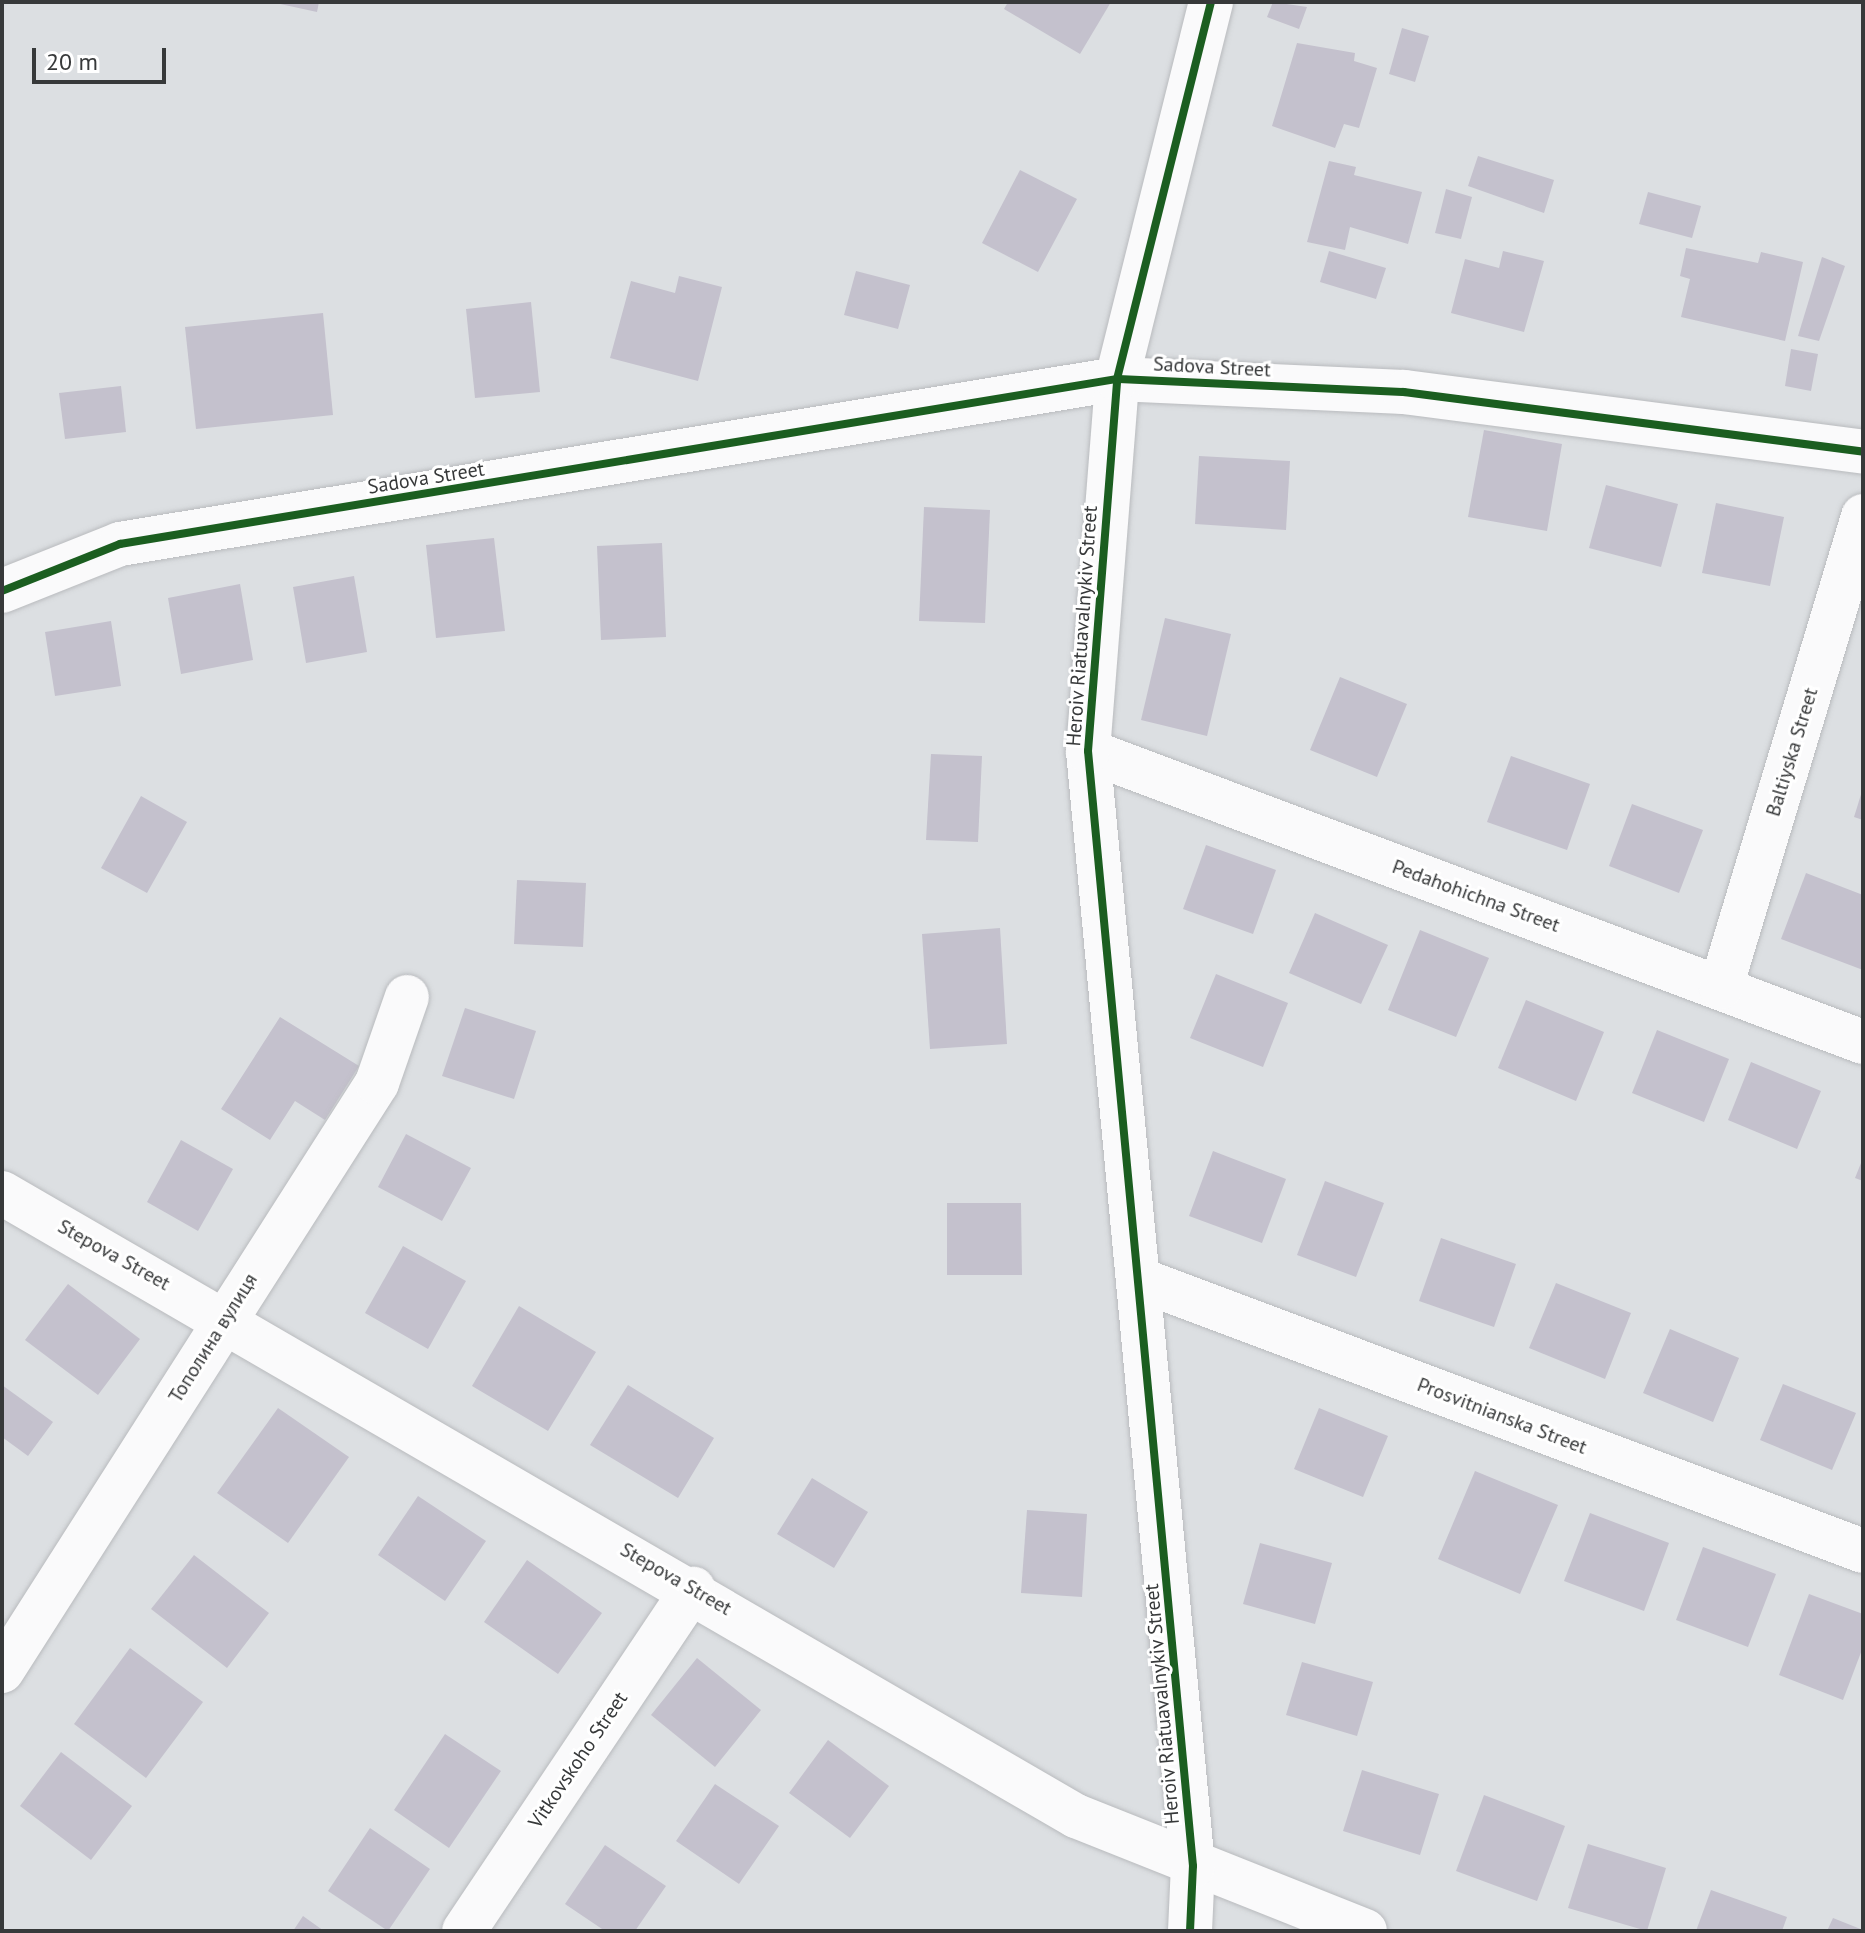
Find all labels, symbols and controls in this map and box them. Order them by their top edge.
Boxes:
scale bar [36,32,170,82]
text: 20 m [46,46,98,77]
street label: Sadova Street [1153,352,1271,382]
street label: Sadova Street [366,457,486,499]
street label: Heroiv Riatuavalnykiv Street [1062,504,1102,748]
street label: Baltiyska Street [1761,685,1823,819]
street label: Pedahohichna Street [1389,855,1563,937]
street label: Stepova Street [54,1214,174,1296]
street label: Тополина вулиця [164,1269,262,1407]
street label: Prosvitnianska Street [1414,1373,1590,1459]
street label: Stepova Street [616,1537,736,1621]
street label: Heroiv Riatuavalnykiv Street [1139,1582,1185,1826]
street label: Vitkovskoho Street [523,1687,633,1833]

